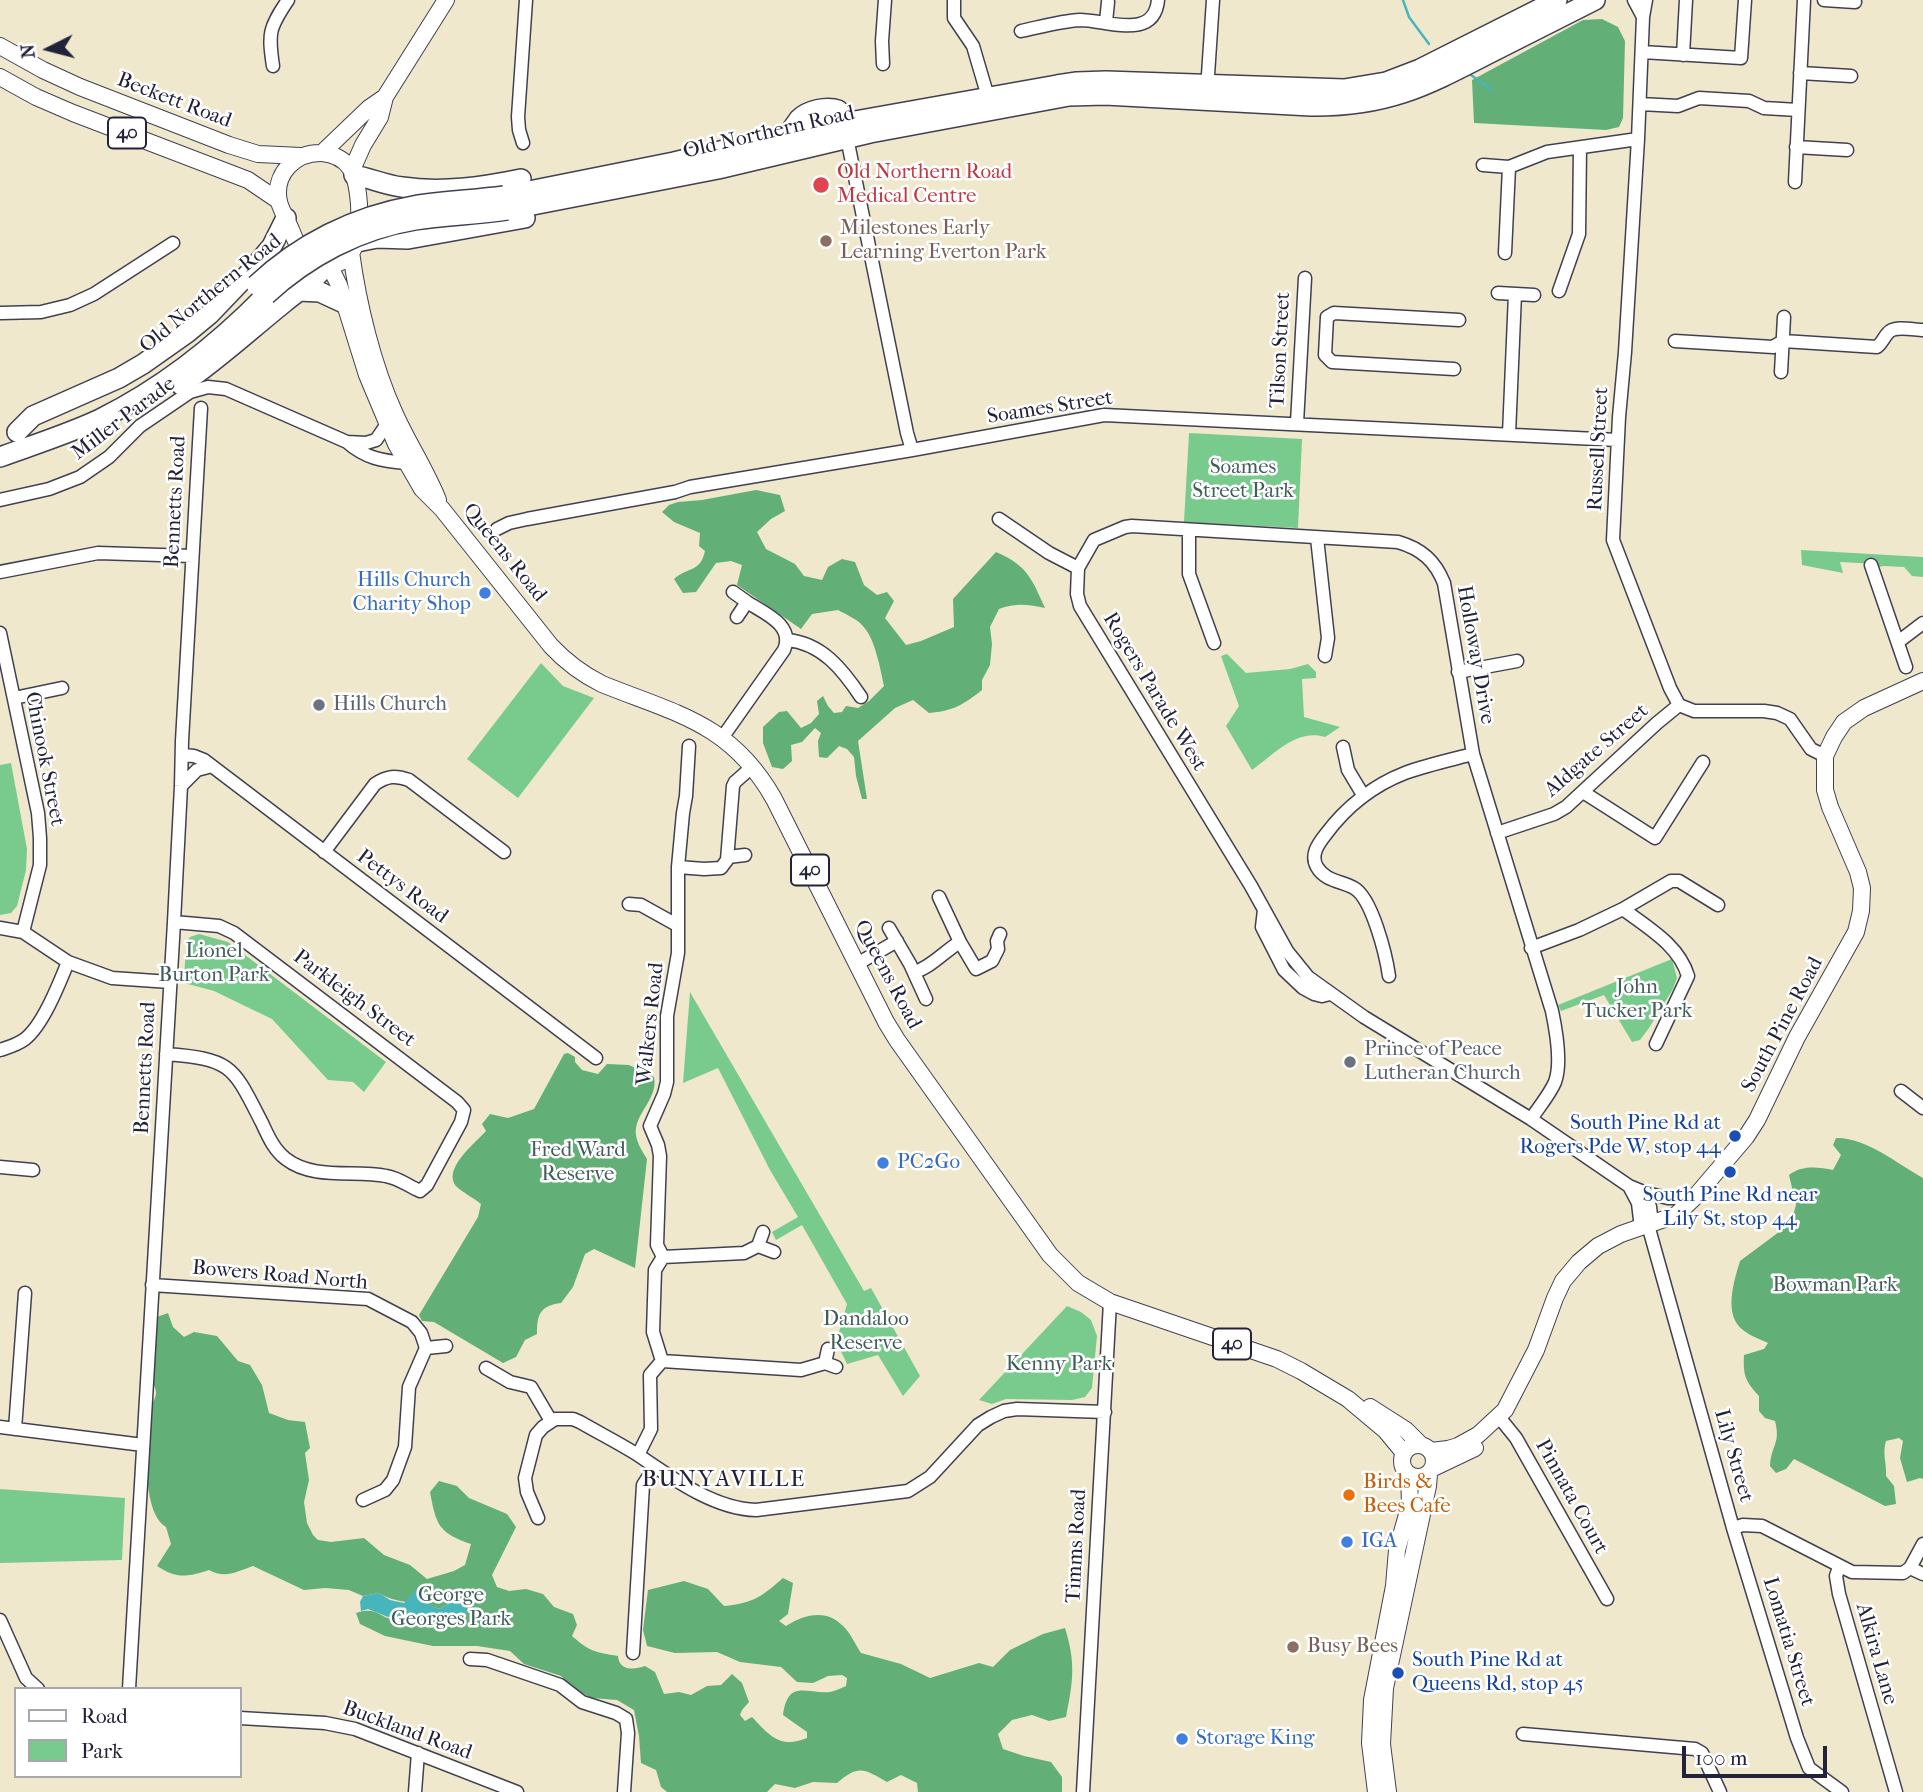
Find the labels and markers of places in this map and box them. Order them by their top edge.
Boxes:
place label: Old Northern Road Medical Centre [837,160,1012,210]
marker: Old Northern Road Medical Centre [811,175,831,195]
place label: Milestones Early Learning Everton Park [840,216,1047,266]
marker: Milestones Early Learning Everton Park [818,233,834,249]
place label: Hills Church Charity Shop [353,568,471,618]
marker: Hills Church Charity Shop [477,585,493,601]
place label: Hills Church [333,692,447,718]
marker: Hills Church [311,697,327,713]
place label: Prince of Peace Lutheran Church [1364,1037,1521,1087]
marker: Prince of Peace Lutheran Church [1342,1054,1358,1070]
place label: South Pine Rd at Rogers Pde W, stop 44 [1519,1111,1721,1161]
marker: South Pine Rd at Rogers Pde W, stop 44 [1727,1128,1743,1144]
place label: PC2Go [897,1150,960,1176]
marker: PC2Go [875,1155,891,1171]
marker: South Pine Rd near Lily St, stop 44 [1722,1164,1738,1180]
place label: South Pine Rd near Lily St, stop 44 [1643,1183,1817,1233]
place label: Birds & Bees Cafe [1363,1470,1451,1520]
marker: Birds & Bees Cafe [1341,1487,1357,1503]
place label: IGA [1361,1529,1397,1555]
marker: IGA [1339,1534,1355,1550]
place label: Busy Bees [1307,1634,1398,1660]
marker: Busy Bees [1285,1639,1301,1655]
place label: South Pine Rd at Queens Rd, stop 45 [1412,1648,1584,1698]
marker: South Pine Rd at Queens Rd, stop 45 [1390,1665,1406,1681]
place label: Storage King [1196,1726,1314,1752]
marker: Storage King [1174,1731,1190,1747]

